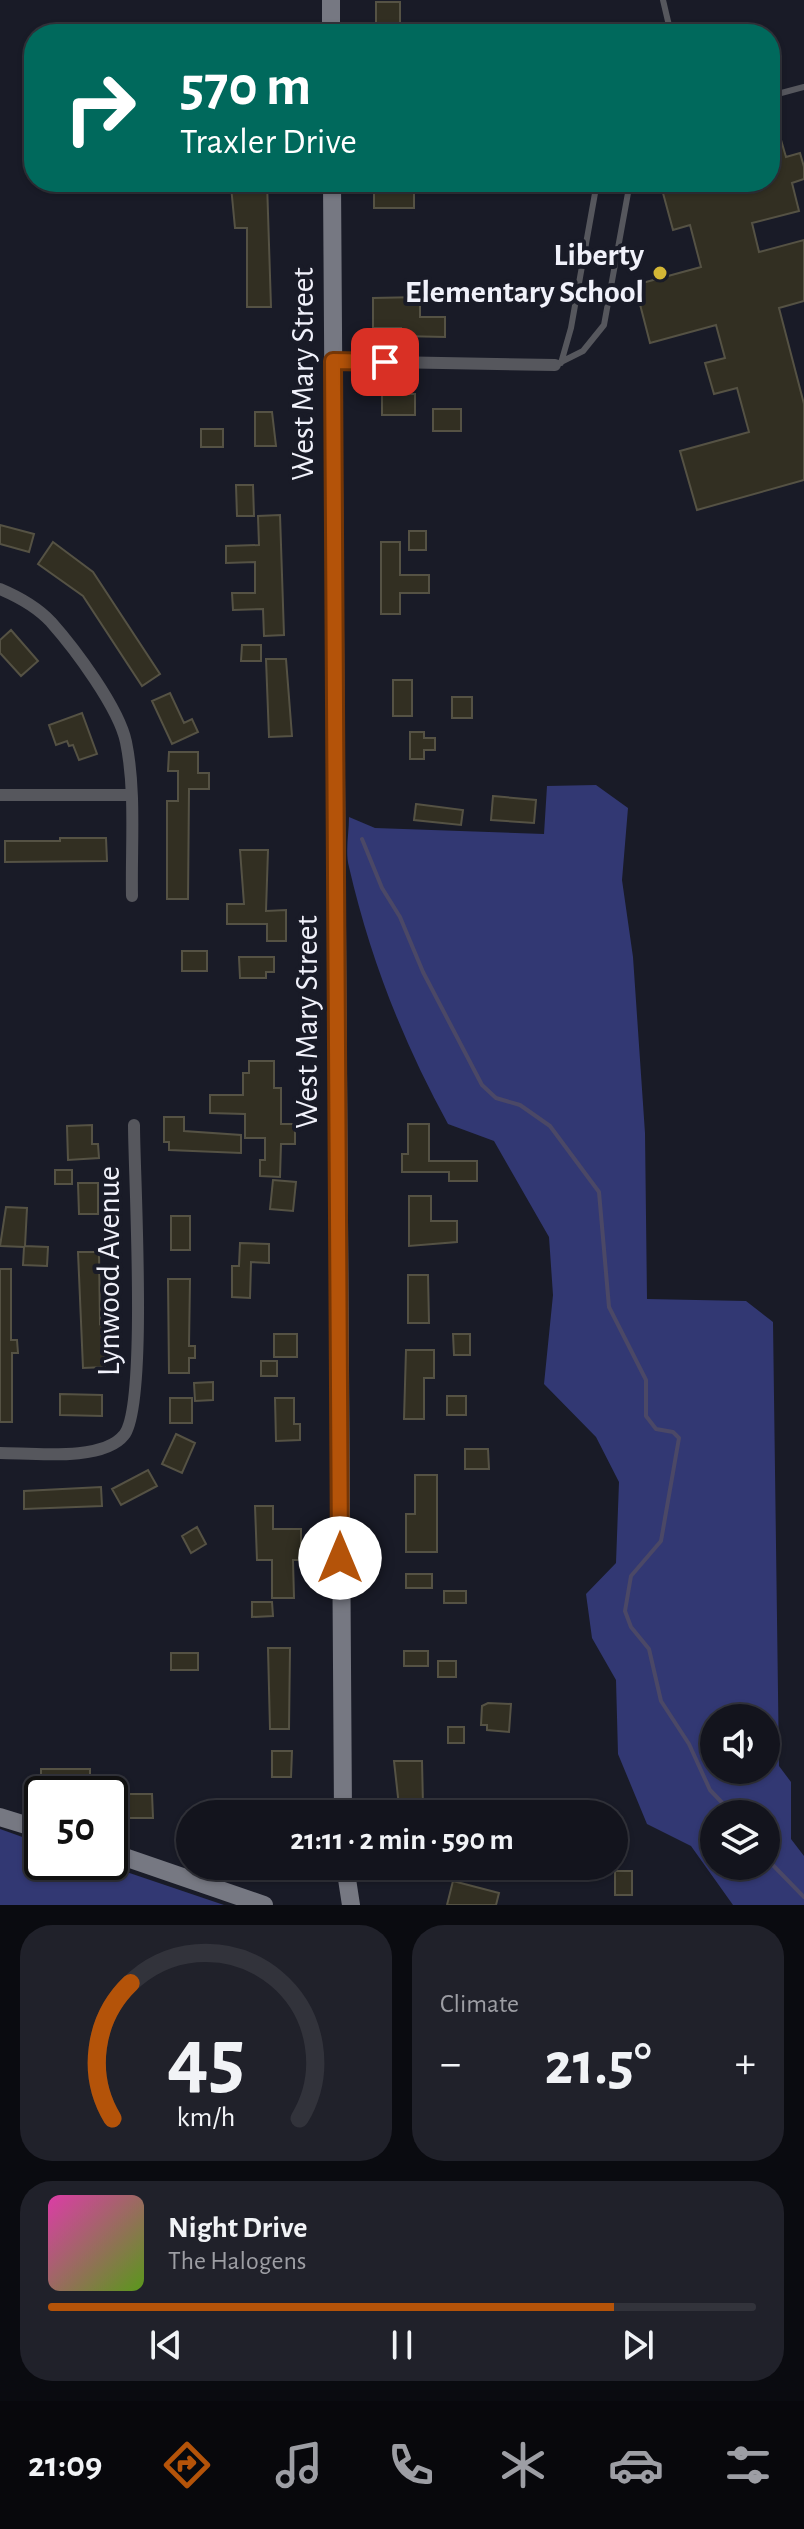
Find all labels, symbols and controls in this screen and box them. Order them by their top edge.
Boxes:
icon: right [48,56,152,160]
text: 570 m [180,59,311,115]
text: Traxler Drive [180,124,357,160]
place label: Liberty Elementary School [405,239,645,308]
marker: Liberty Elementary School [651,264,669,282]
street label: West Mary Street [287,267,319,481]
pin [351,328,419,396]
icon: arrive [363,340,407,384]
street label: West Mary Street [291,915,323,1129]
street label: Lynwood Avenue [93,1166,125,1376]
position arrow [298,1516,382,1600]
map controls [700,1704,780,1880]
button: sound [700,1704,780,1784]
speed limit sign: 50 [24,1776,128,1880]
button: layers [700,1800,780,1880]
text: 21:11 · 2 min · 590 m [290,1825,514,1855]
text: Climate [440,1991,519,2017]
text: 45 [167,2018,245,2102]
text: 21.5° [544,2035,652,2095]
text: − [440,2042,461,2086]
text: + [735,2042,756,2086]
text: km/h [177,2103,235,2132]
text: Night Drive [168,2213,307,2243]
text: The Halogens [168,2248,306,2274]
icon: previous [144,2323,188,2367]
icon: pause [380,2323,424,2367]
icon: next [616,2323,660,2367]
icon: directions [159,2437,215,2493]
icon: music [271,2437,327,2493]
icon: phone [383,2437,439,2493]
icon: climate [495,2437,551,2493]
icon: car [608,2437,664,2493]
icon: filters [720,2437,776,2493]
text: 21:09 [28,2447,102,2483]

